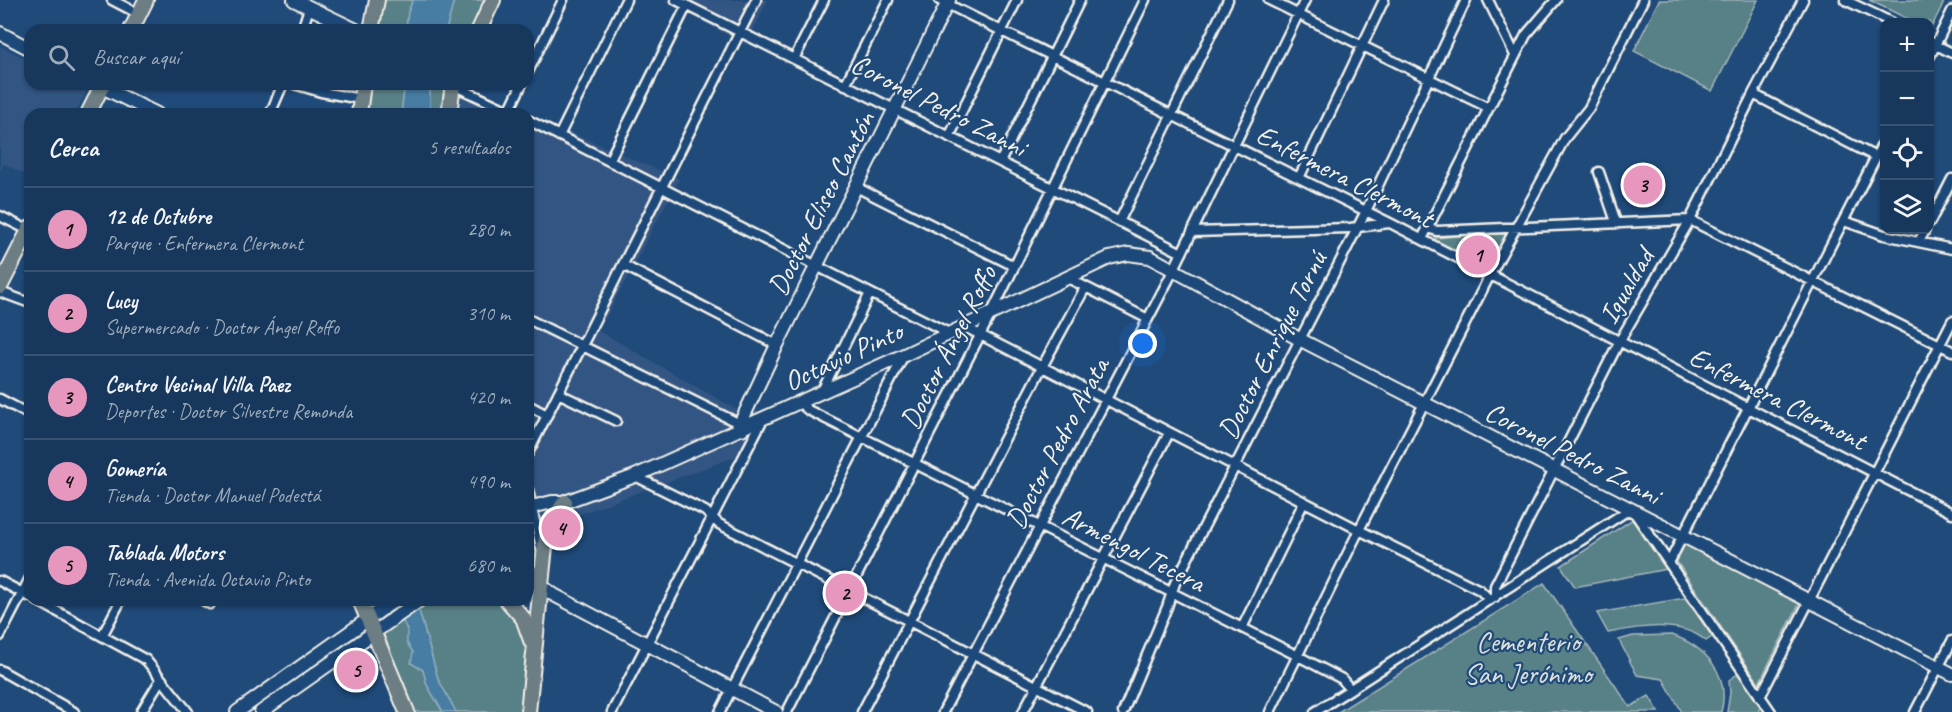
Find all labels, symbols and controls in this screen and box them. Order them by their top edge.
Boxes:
map controls [1880,18,1934,234]
button: + [1880,18,1934,72]
search box [24,24,534,90]
icon: search [45,41,78,74]
text: Buscar aquí [93,43,179,71]
street label: Coronel Pedro Zanni [845,46,1036,166]
button: − [1880,72,1934,126]
street label: Doctor Eliseo Cantón [760,104,883,301]
street label: Enfermera Clermont [1251,116,1442,237]
button: locate [1880,126,1934,180]
text: Cerca [48,131,98,164]
text: 5 resultados [428,135,510,160]
pin: 3 [1624,162,1662,207]
button: layers [1880,180,1934,234]
text: 12 de Octubre [105,203,211,231]
text: 1 [63,217,72,242]
text: 280 m [467,217,510,242]
text: Parque · Enfermera Clermont [105,231,303,256]
pin: 1 [1458,232,1498,278]
street label: Igualdad [1591,239,1663,330]
street label: Doctor Enrique Tornú [1210,243,1335,444]
street label: Doctor Ángel Roffo [892,258,1005,434]
text: Lucy [105,287,137,315]
text: 2 [63,301,72,326]
text: 310 m [467,301,510,326]
street label: Octavio Pinto [778,312,911,399]
text: Supermercado · Doctor Ángel Roffo [105,315,339,340]
your location [1128,329,1157,358]
street label: Enfermera Clermont [1684,338,1875,459]
street label: Doctor Pedro Arata [997,349,1118,534]
text: Centro Vecinal Villa Paez [105,371,290,399]
text: 3 [63,385,72,410]
text: 420 m [467,385,510,410]
street label: Coronel Pedro Zanni [1479,394,1670,514]
text: Deportes · Doctor Silvestre Remonda [105,399,352,424]
text: Gomería [105,455,166,483]
text: 4 [63,469,72,494]
text: 490 m [467,469,510,494]
text: Tienda · Doctor Manuel Podestá [105,483,320,508]
street label: Armengol Tecera [1057,498,1213,601]
pin: 4 [542,506,580,550]
text: Tablada Motors [105,539,224,567]
text: 5 [63,553,72,578]
text: 680 m [467,553,510,578]
text: Tienda · Avenida Octavio Pinto [105,567,310,592]
pin: 2 [826,570,864,616]
park label: Cementerio San Jerónimo [1464,624,1595,691]
pin: 5 [336,648,376,692]

